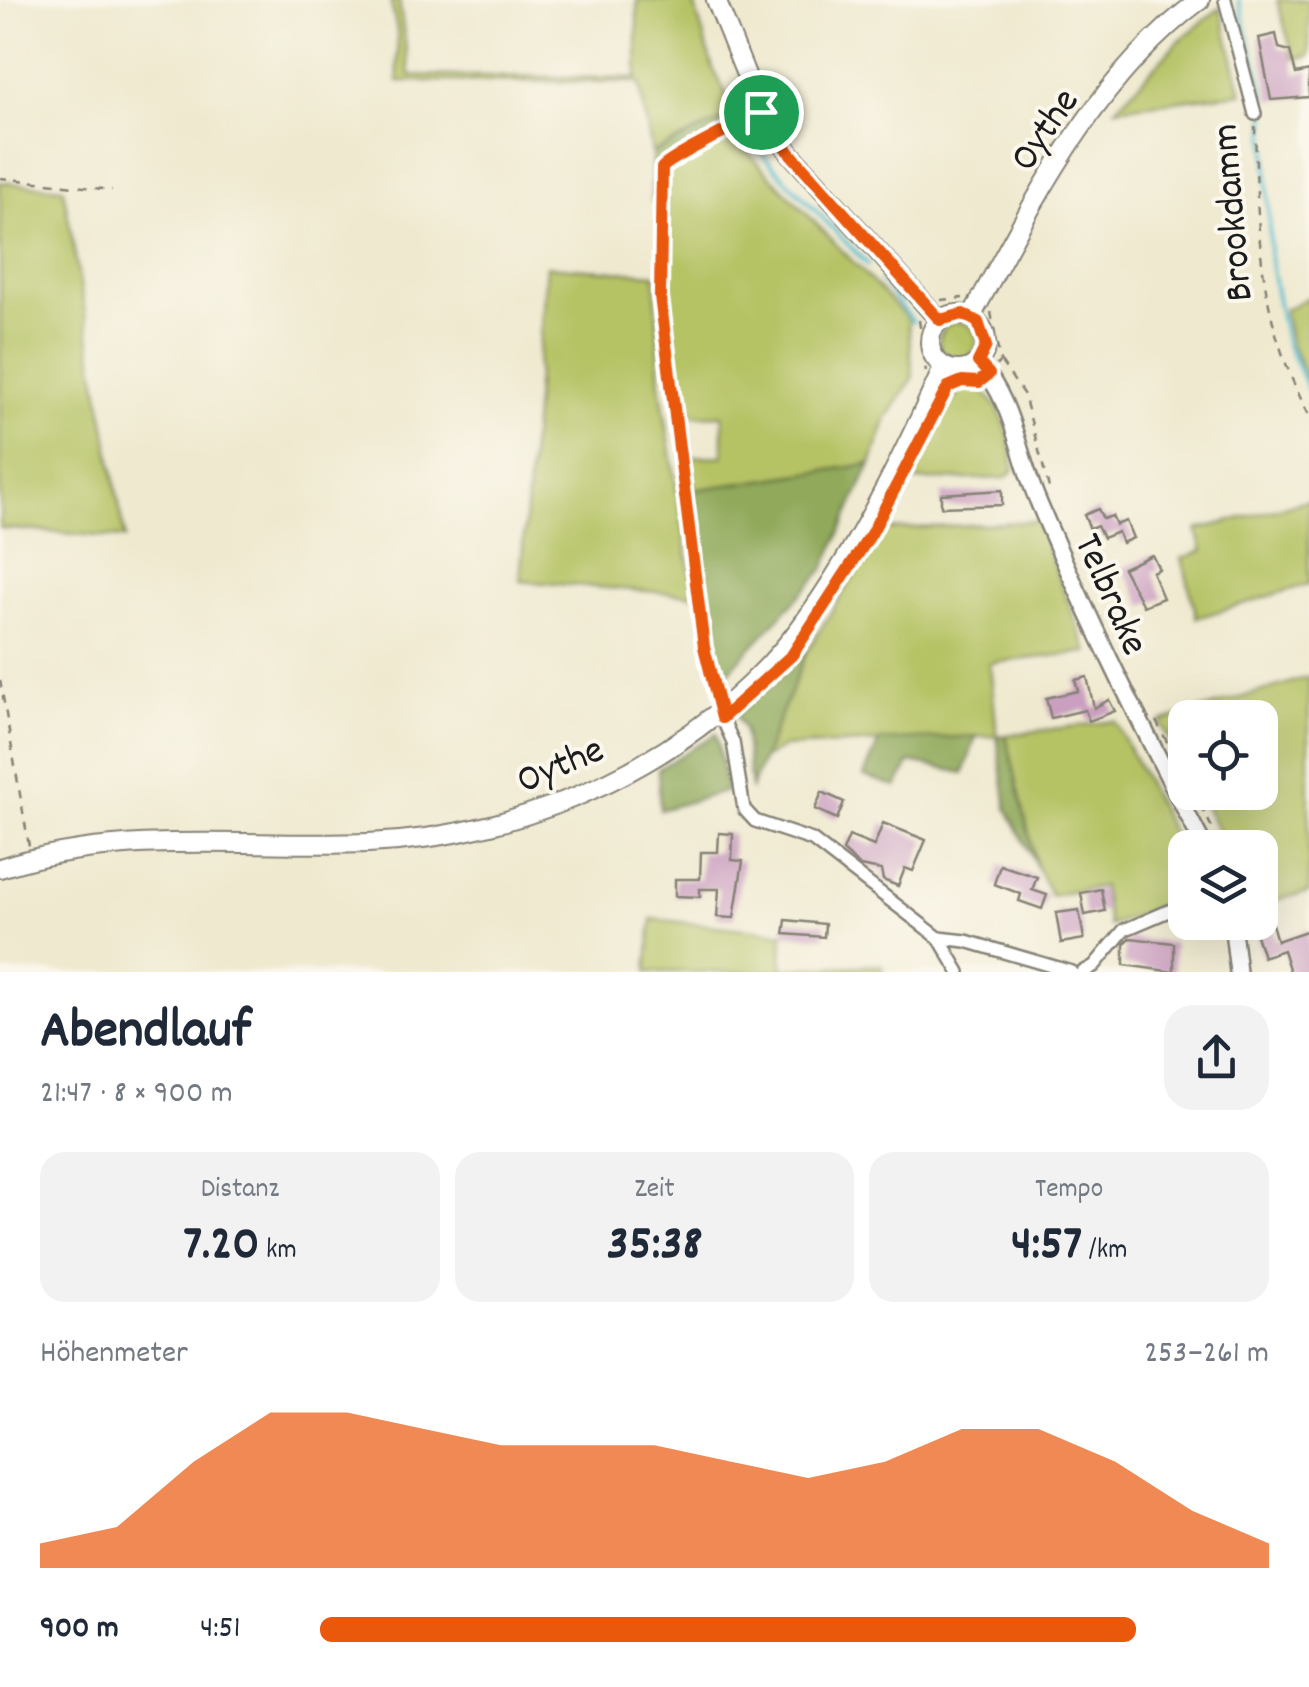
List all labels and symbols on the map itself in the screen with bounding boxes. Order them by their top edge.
pin [719,70,804,155]
street label: Oythe [999,78,1096,185]
street label: Brookdamm [1199,121,1272,304]
street label: Telbrake [1056,526,1160,666]
street label: Oythe [509,724,614,812]

